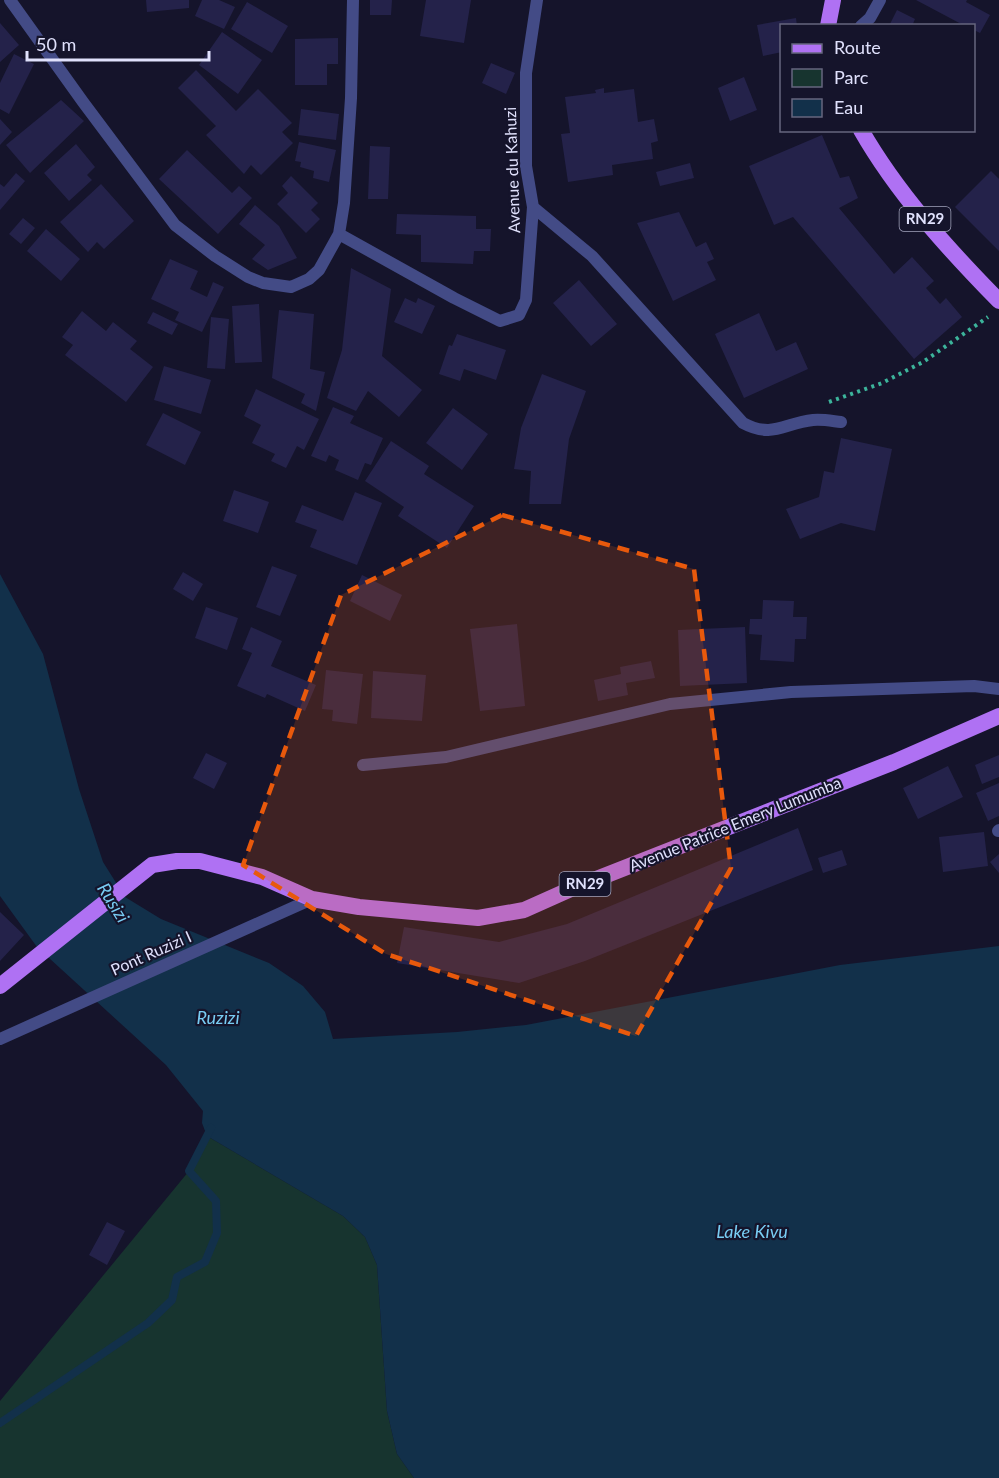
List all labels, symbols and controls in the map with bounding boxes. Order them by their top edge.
scale bar [27,24,208,62]
legend [780,24,975,132]
text: 50 m [36,33,76,55]
text: Route [834,36,881,58]
text: Parc [834,66,869,88]
text: Eau [834,96,863,118]
street label: Avenue du Kahuzi [500,106,523,234]
road number: RN29 [900,207,950,231]
street label: Avenue Patrice Emery Lumumba [626,772,844,875]
road number: RN29 [560,872,610,896]
water label: Rusizi [93,878,135,926]
street label: Pont Ruzizi I [108,926,194,979]
water label: Ruzizi [196,1006,240,1028]
water label: Lake Kivu [716,1220,788,1242]

